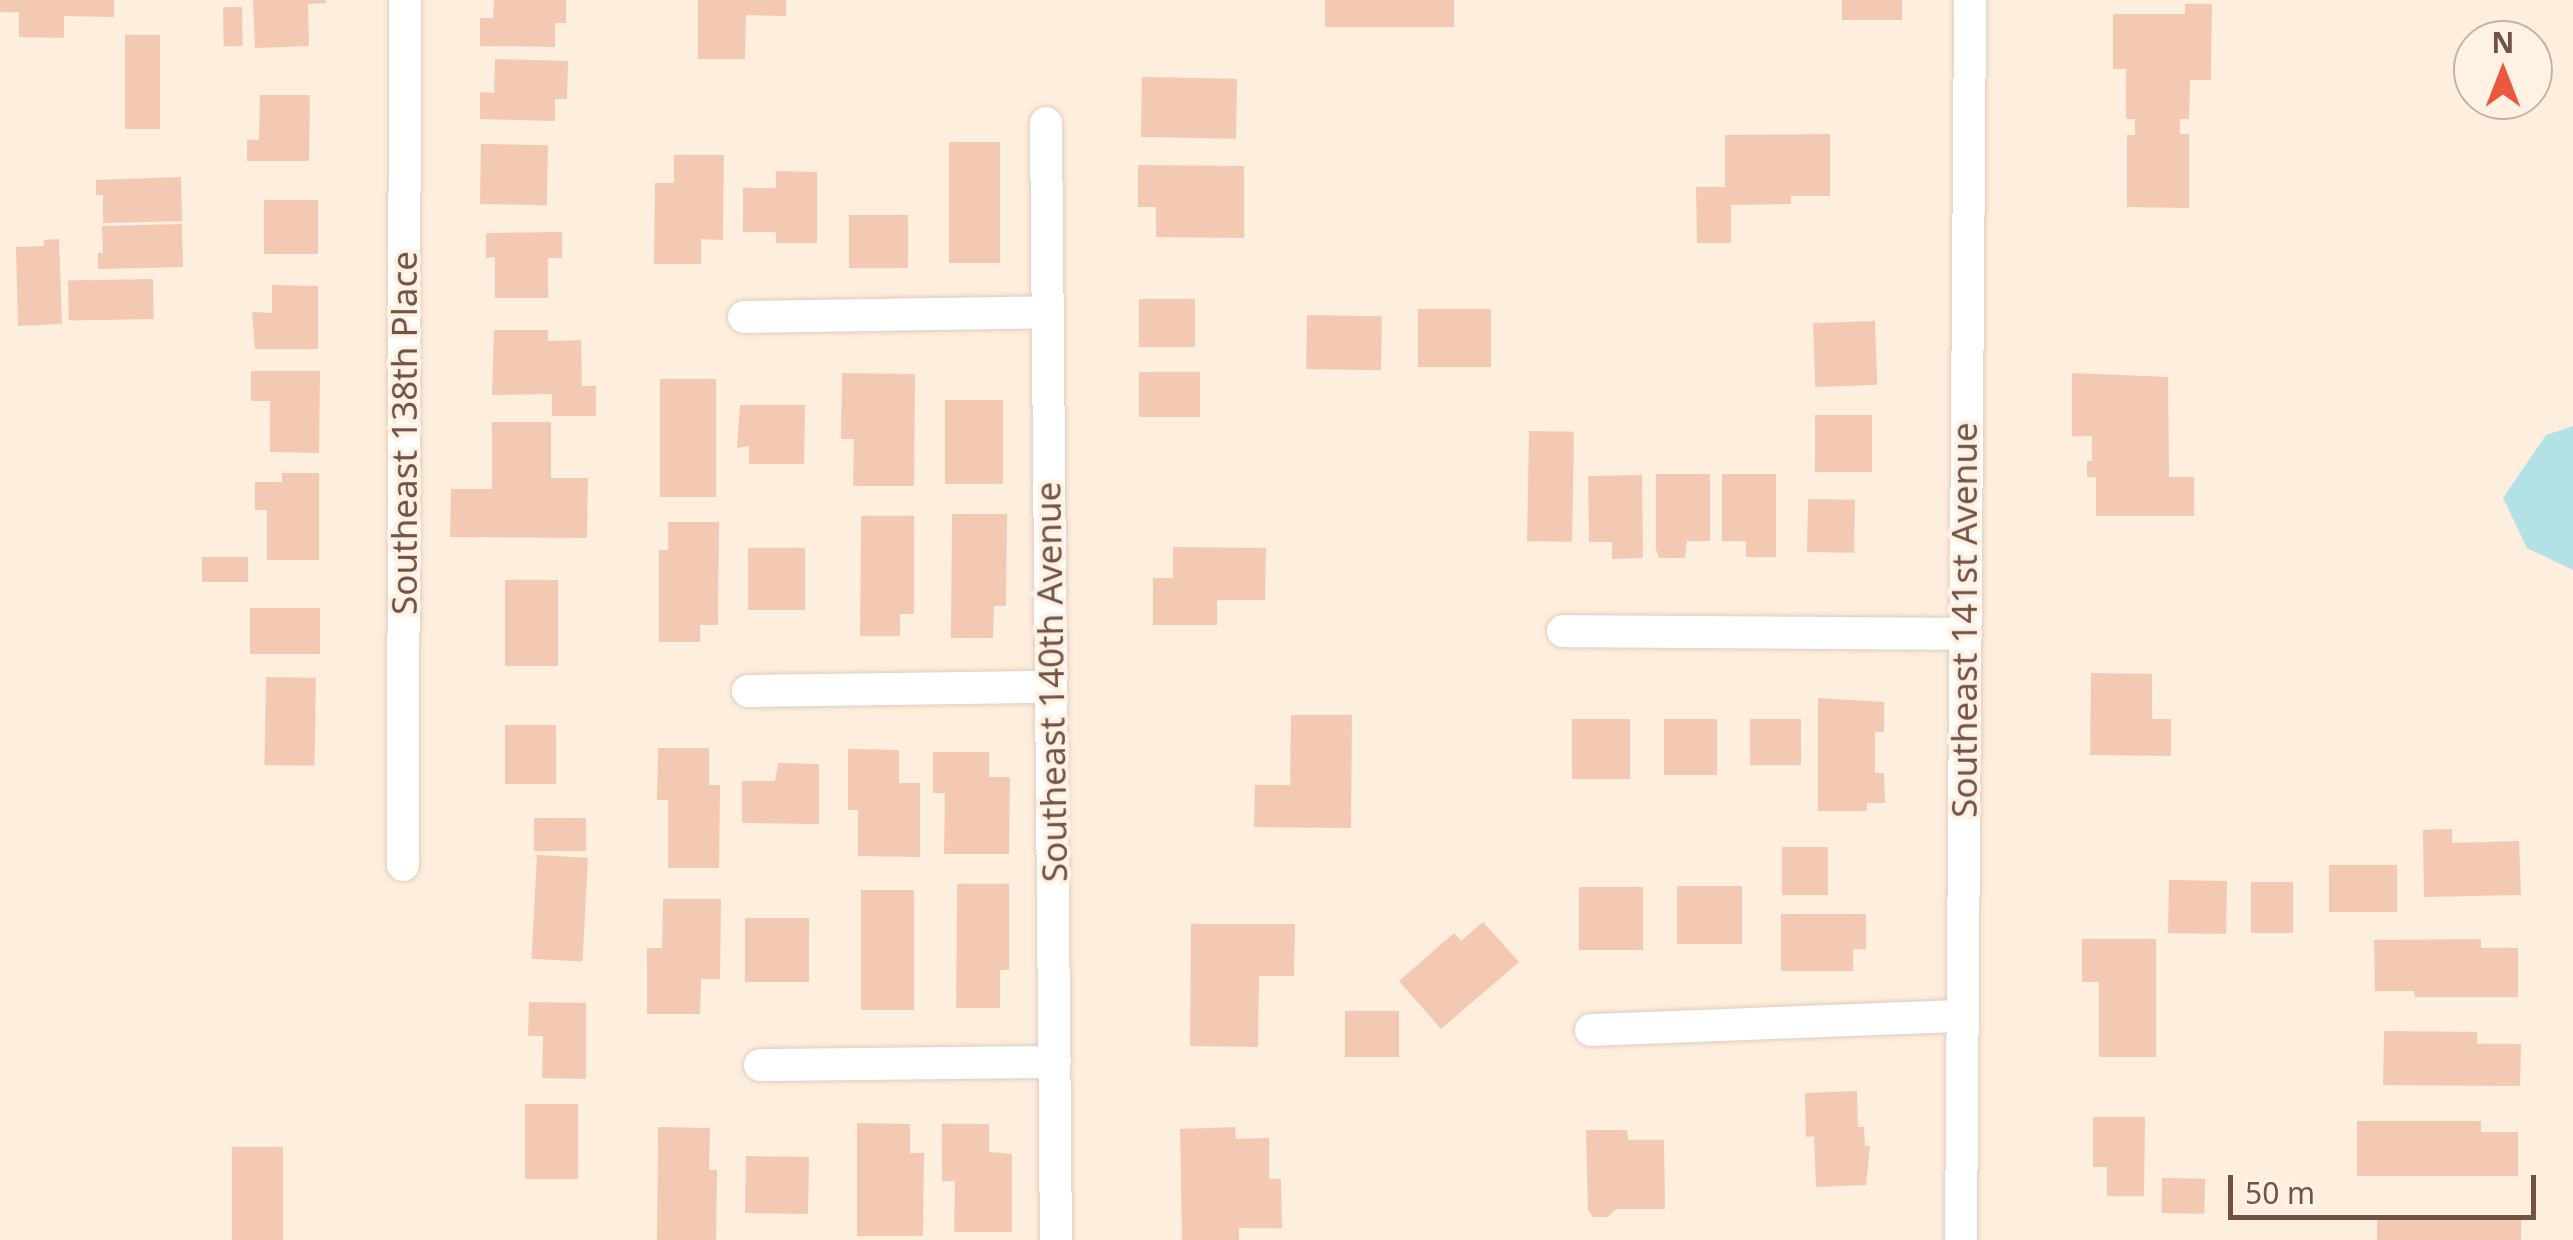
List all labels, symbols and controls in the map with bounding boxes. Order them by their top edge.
north arrow [2453,20,2553,120]
text: N [2492,23,2514,61]
street label: Southeast 138th Place [383,251,425,615]
street label: Southeast 141st Avenue [1943,422,1985,818]
street label: Southeast 140th Avenue [1027,481,1075,883]
scale bar [2233,1155,2540,1217]
text: 50 m [2245,1172,2315,1213]

